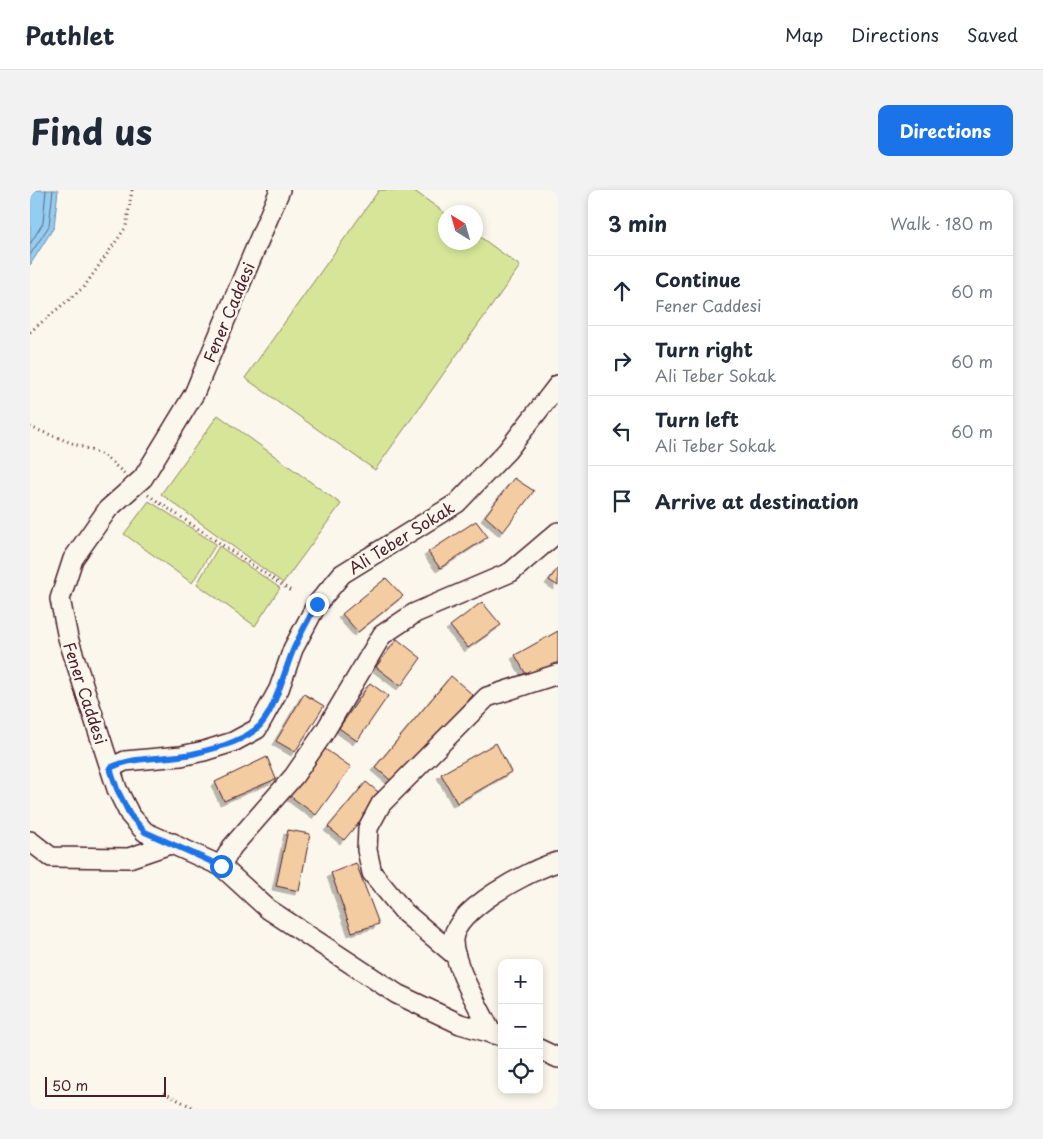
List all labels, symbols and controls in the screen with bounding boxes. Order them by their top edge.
text: Pathlet [25,17,115,53]
text: Map [785,21,823,48]
text: Directions [851,21,939,48]
text: Saved [967,21,1018,48]
text: Find us [30,104,152,157]
button: Directions [878,105,1013,156]
north arrow [438,205,483,250]
text: 3 min [608,207,667,239]
text: Walk · 180 m [890,211,993,235]
street label: Fener Caddesi [196,258,260,366]
text: Continue [655,265,741,293]
icon: ahead [608,277,636,305]
text: 60 m [951,279,993,303]
text: Fener Caddesi [655,293,762,317]
text: Turn right [655,335,753,363]
icon: right [608,347,636,375]
text: 60 m [951,349,993,373]
text: Ali Teber Sokak [655,363,776,387]
text: Turn left [655,405,739,433]
icon: left [608,417,636,445]
text: 60 m [951,419,993,443]
text: Ali Teber Sokak [655,433,776,457]
icon: arrive [608,487,636,515]
text: Arrive at destination [655,487,859,515]
street label: Ali Teber Sokak [343,495,459,579]
route end [306,593,329,616]
street label: Fener Caddesi [58,639,114,747]
route start [210,855,233,878]
map controls [498,959,543,1094]
button: + [498,959,543,1004]
button: − [498,1004,543,1049]
button: locate [498,1049,543,1094]
scale bar [45,1074,166,1097]
text: 50 m [52,1075,88,1096]

